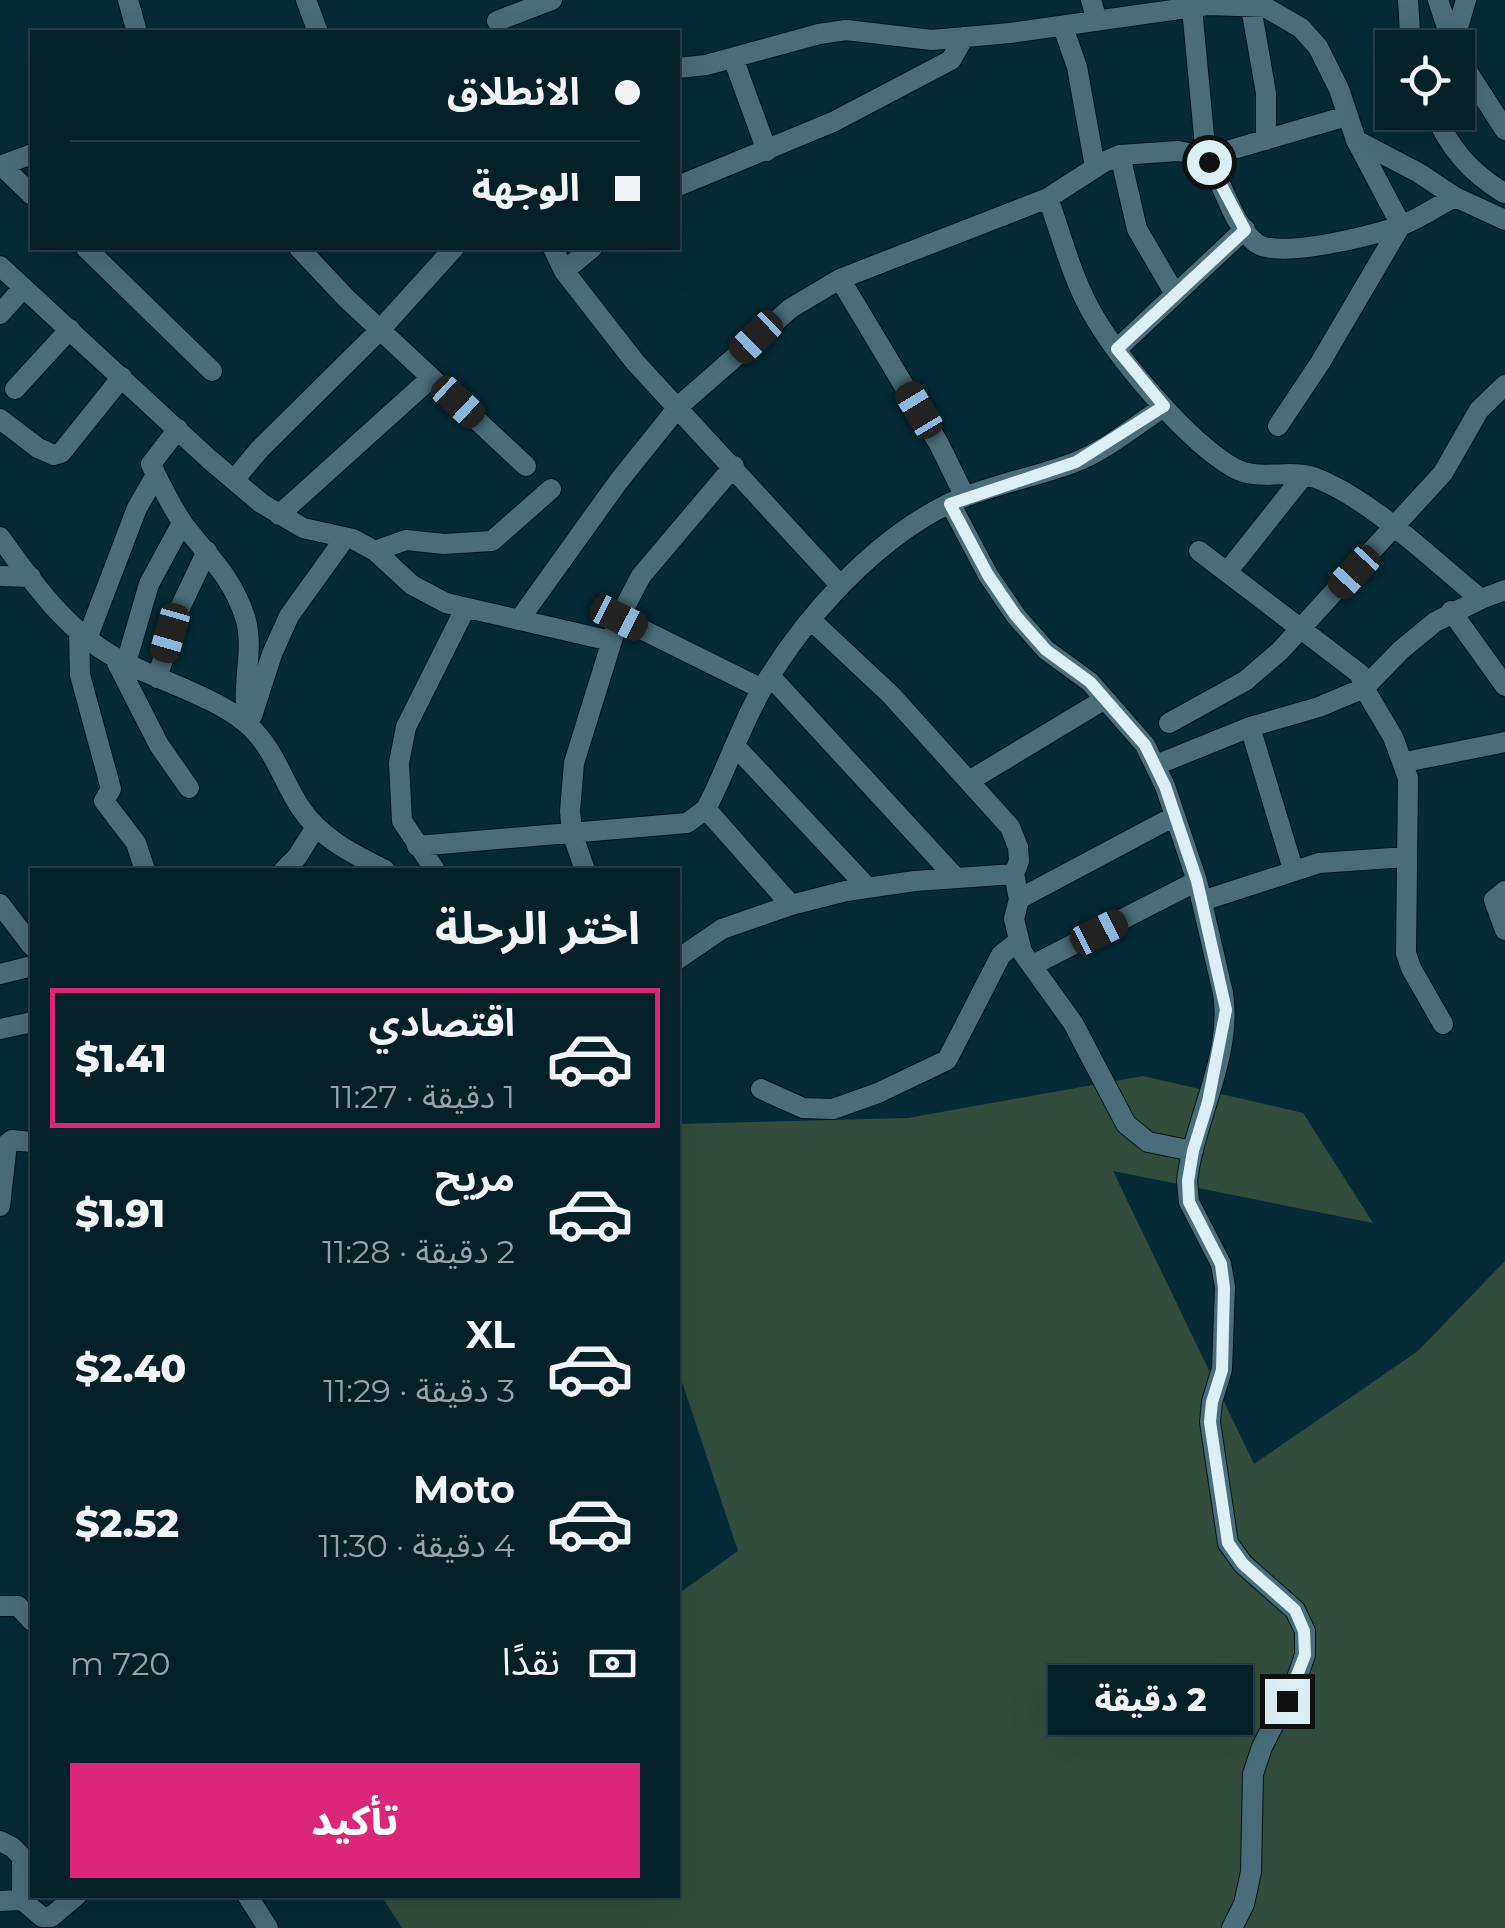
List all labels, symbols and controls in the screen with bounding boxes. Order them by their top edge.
map controls [1375,30,1475,130]
button: locate [1375,30,1475,130]
text: الانطلاق [447,68,580,115]
route start [1187,140,1232,185]
text: الوجهة [472,164,580,211]
car [724,305,788,369]
car [426,371,490,433]
car [891,377,947,443]
car [1323,540,1385,604]
car [585,591,653,645]
car [147,600,193,666]
text: اختر الرحلة [435,900,640,955]
car [1065,905,1133,959]
text: اقتصادي [369,999,515,1046]
icon: car [545,1013,635,1103]
text: $1.41 [75,1035,167,1082]
text: 1 دقيقة · 11:27 [330,1077,515,1116]
text: مريح [435,1154,515,1201]
icon: car [545,1168,635,1258]
text: $1.91 [75,1190,165,1237]
text: 2 دقيقة · 11:28 [322,1232,515,1271]
text: XL [466,1311,515,1358]
icon: car [545,1323,635,1413]
text: $2.40 [75,1345,186,1392]
text: 3 دقيقة · 11:29 [323,1371,515,1410]
text: Moto [413,1466,515,1513]
icon: car [545,1478,635,1568]
text: $2.52 [75,1500,179,1547]
text: 4 دقيقة · 11:30 [319,1526,515,1565]
icon: cash [585,1636,640,1691]
text: نقدًا [502,1638,560,1685]
text: 720 m [70,1644,170,1683]
callout: 2 دقيقة [1047,1666,1252,1736]
route end [1265,1679,1310,1724]
text: 2 دقيقة [1094,1680,1207,1719]
button: تأكيد [70,1763,640,1878]

